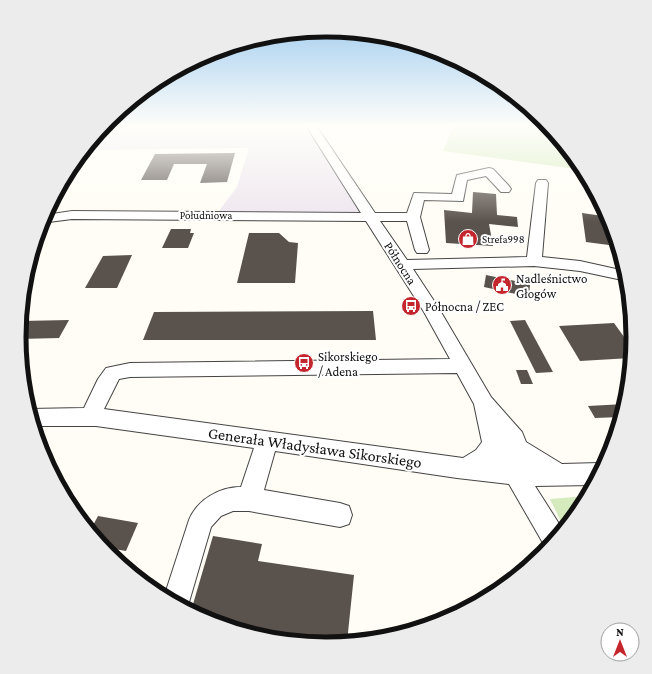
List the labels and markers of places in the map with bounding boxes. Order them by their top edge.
shop icon: Strefa998 [457,228,479,250]
place label: Strefa998 [482,233,525,245]
place label: Nadleśnictwo Głogów [516,271,587,301]
public building icon: Nadleśnictwo Głogów [491,274,513,296]
bus stop icon: Północna / ZEC [400,295,422,317]
place label: Północna / ZEC [425,299,504,314]
place label: Sikorskiego / Adena [318,349,378,379]
bus stop icon: Sikorskiego / Adena [293,352,315,374]

